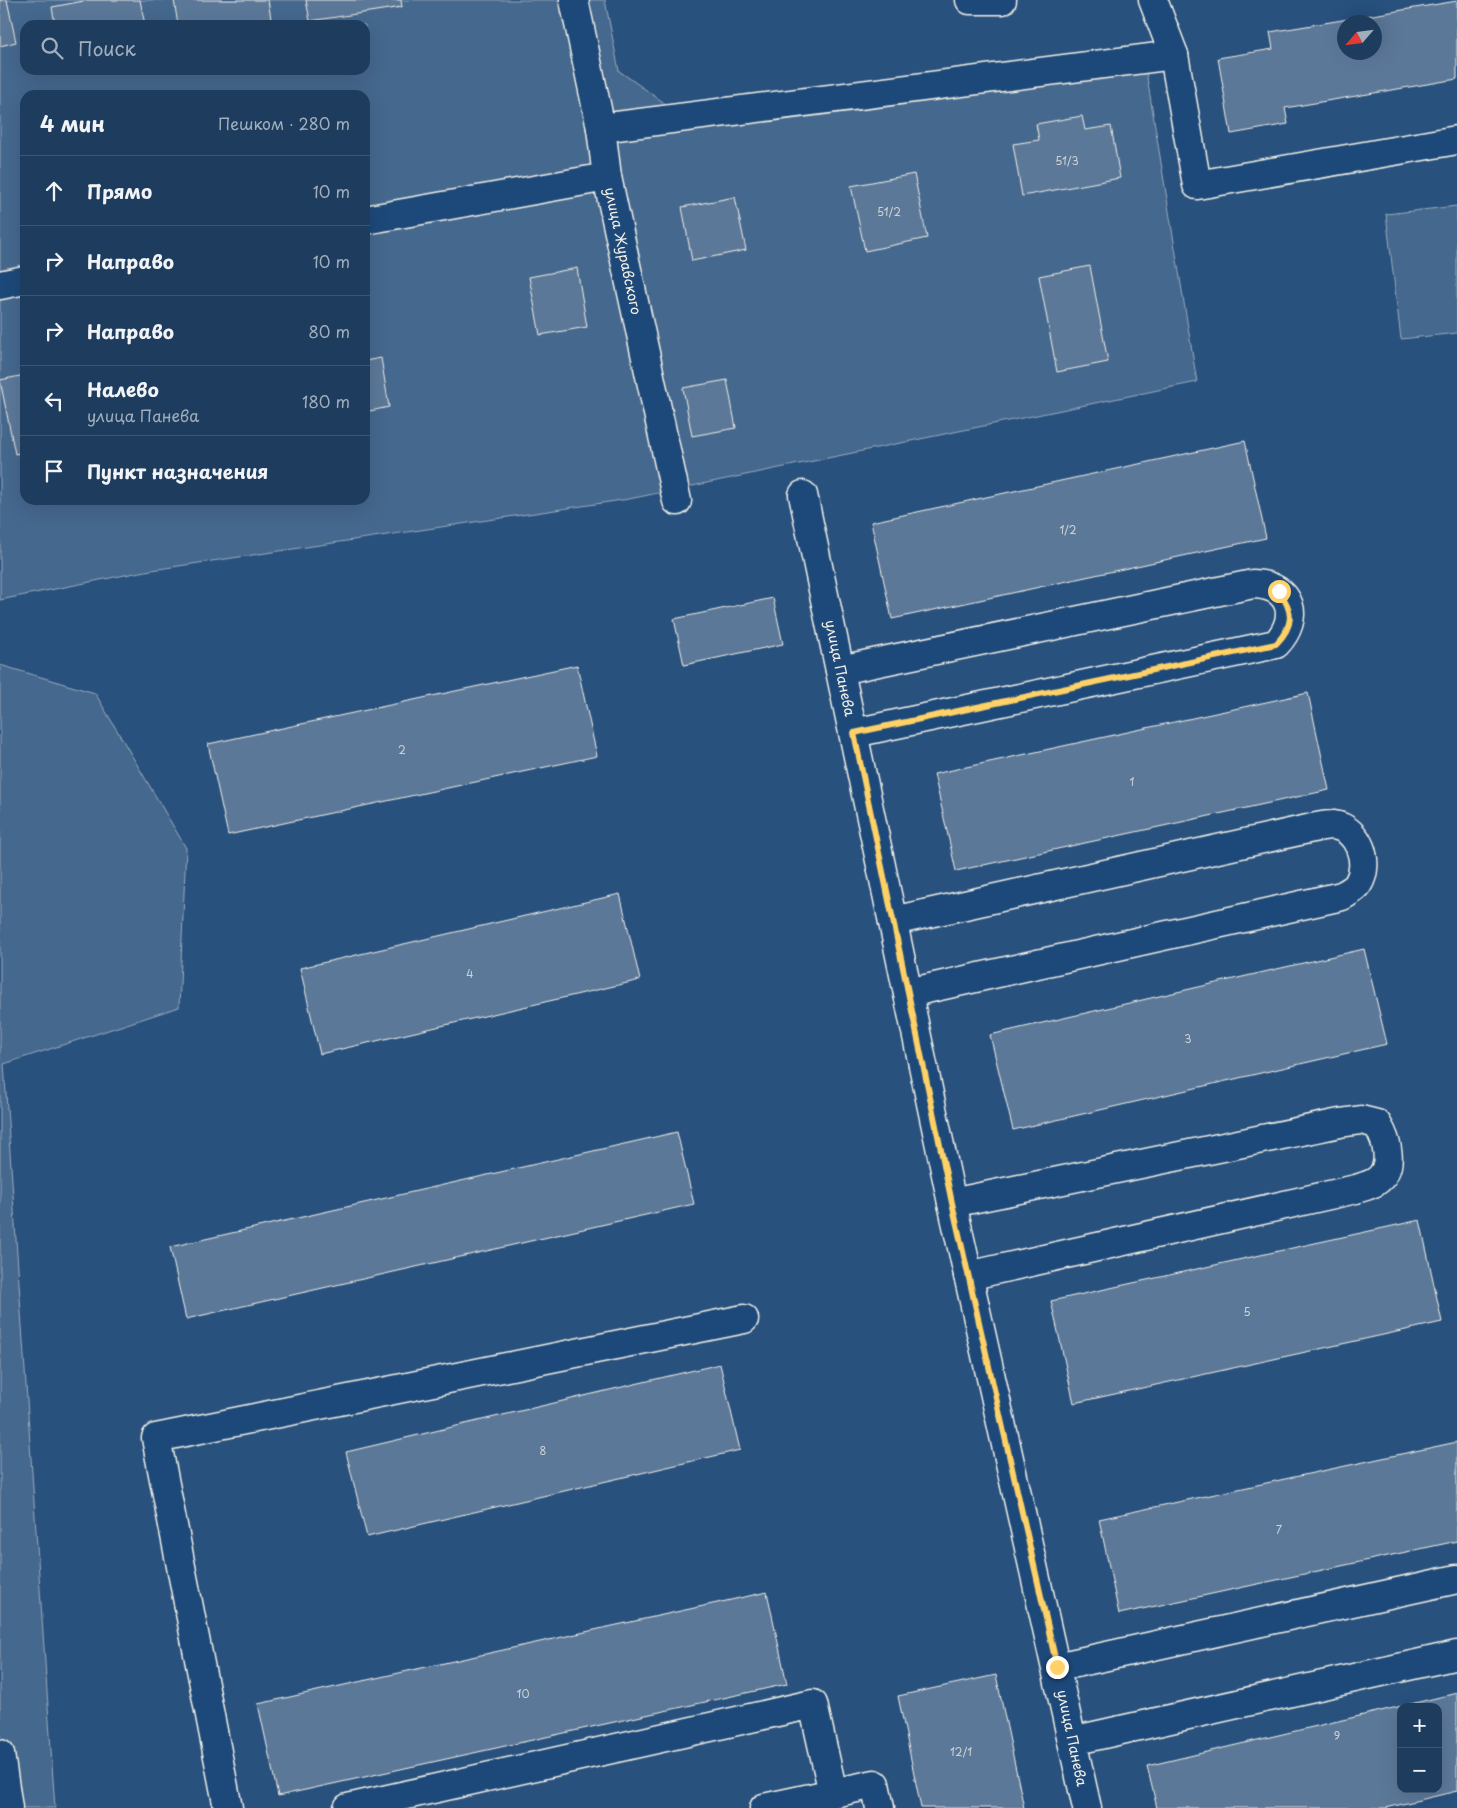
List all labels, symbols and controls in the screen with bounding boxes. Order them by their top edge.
north arrow [1337,15,1382,60]
search box [20,20,370,75]
icon: search [38,34,66,62]
text: Поиск [78,34,136,62]
text: 4 мин [40,107,105,139]
text: Пешком · 280 m [218,111,350,135]
house number: 51/3 [1055,152,1079,169]
icon: ahead [40,177,68,205]
text: Прямо [87,177,152,205]
text: 10 m [313,179,350,203]
street label: улица Журавского [600,185,647,317]
house number: 51/2 [877,203,901,220]
icon: right [40,247,68,275]
text: Направо [87,247,174,275]
text: 10 m [313,249,350,273]
icon: right [40,317,68,345]
text: Направо [87,317,174,345]
text: 80 m [308,319,350,343]
text: Налево [87,375,159,403]
icon: left [40,387,68,415]
text: 180 m [302,389,350,413]
text: улица Панева [87,403,199,427]
icon: arrive [40,457,68,485]
text: Пункт назначения [87,457,268,485]
house number: 1/2 [1059,521,1077,538]
route start [1268,580,1291,603]
street label: улица Панева [820,618,861,718]
house number: 2 [398,741,406,758]
house number: 1 [1130,773,1135,790]
house number: 4 [466,965,474,982]
house number: 3 [1184,1030,1192,1047]
house number: 5 [1243,1303,1251,1320]
house number: 8 [540,1442,547,1459]
house number: 7 [1276,1521,1282,1538]
route end [1046,1656,1069,1679]
house number: 10 [517,1685,529,1702]
street label: улица Панева [1052,1688,1093,1788]
map controls [1397,1703,1442,1793]
button: + [1397,1703,1442,1748]
house number: 9 [1334,1727,1340,1744]
house number: 12/1 [950,1743,972,1760]
button: − [1397,1748,1442,1793]

